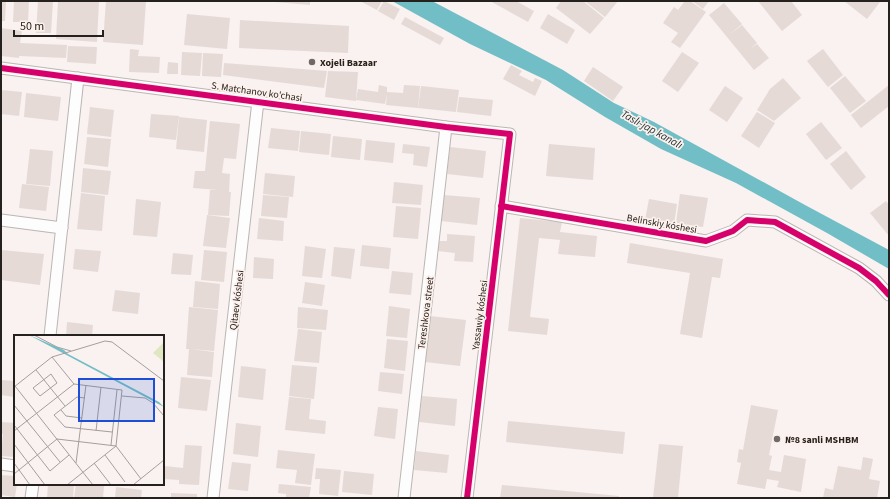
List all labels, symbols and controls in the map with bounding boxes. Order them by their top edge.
scale bar [14,12,103,38]
text: 50 m [20,18,44,35]
place label: Xojeli Bazaar [320,56,377,70]
marker: Xojeli Bazaar [307,57,317,67]
street label: S. Matchanov ko'chasi [211,79,303,105]
water label: Taslı-jap kanalı [618,106,686,153]
street label: Belinskiy kóshesi [626,211,698,237]
street label: Qitaev kóshesi [226,269,248,331]
street label: Tereshkova street [415,275,437,350]
street label: Yassawiy kóshesi [469,279,491,352]
inset map [14,335,164,485]
place label: №8 sanli MSHBM [785,433,859,447]
marker: №8 sanli MSHBM [772,434,782,444]

